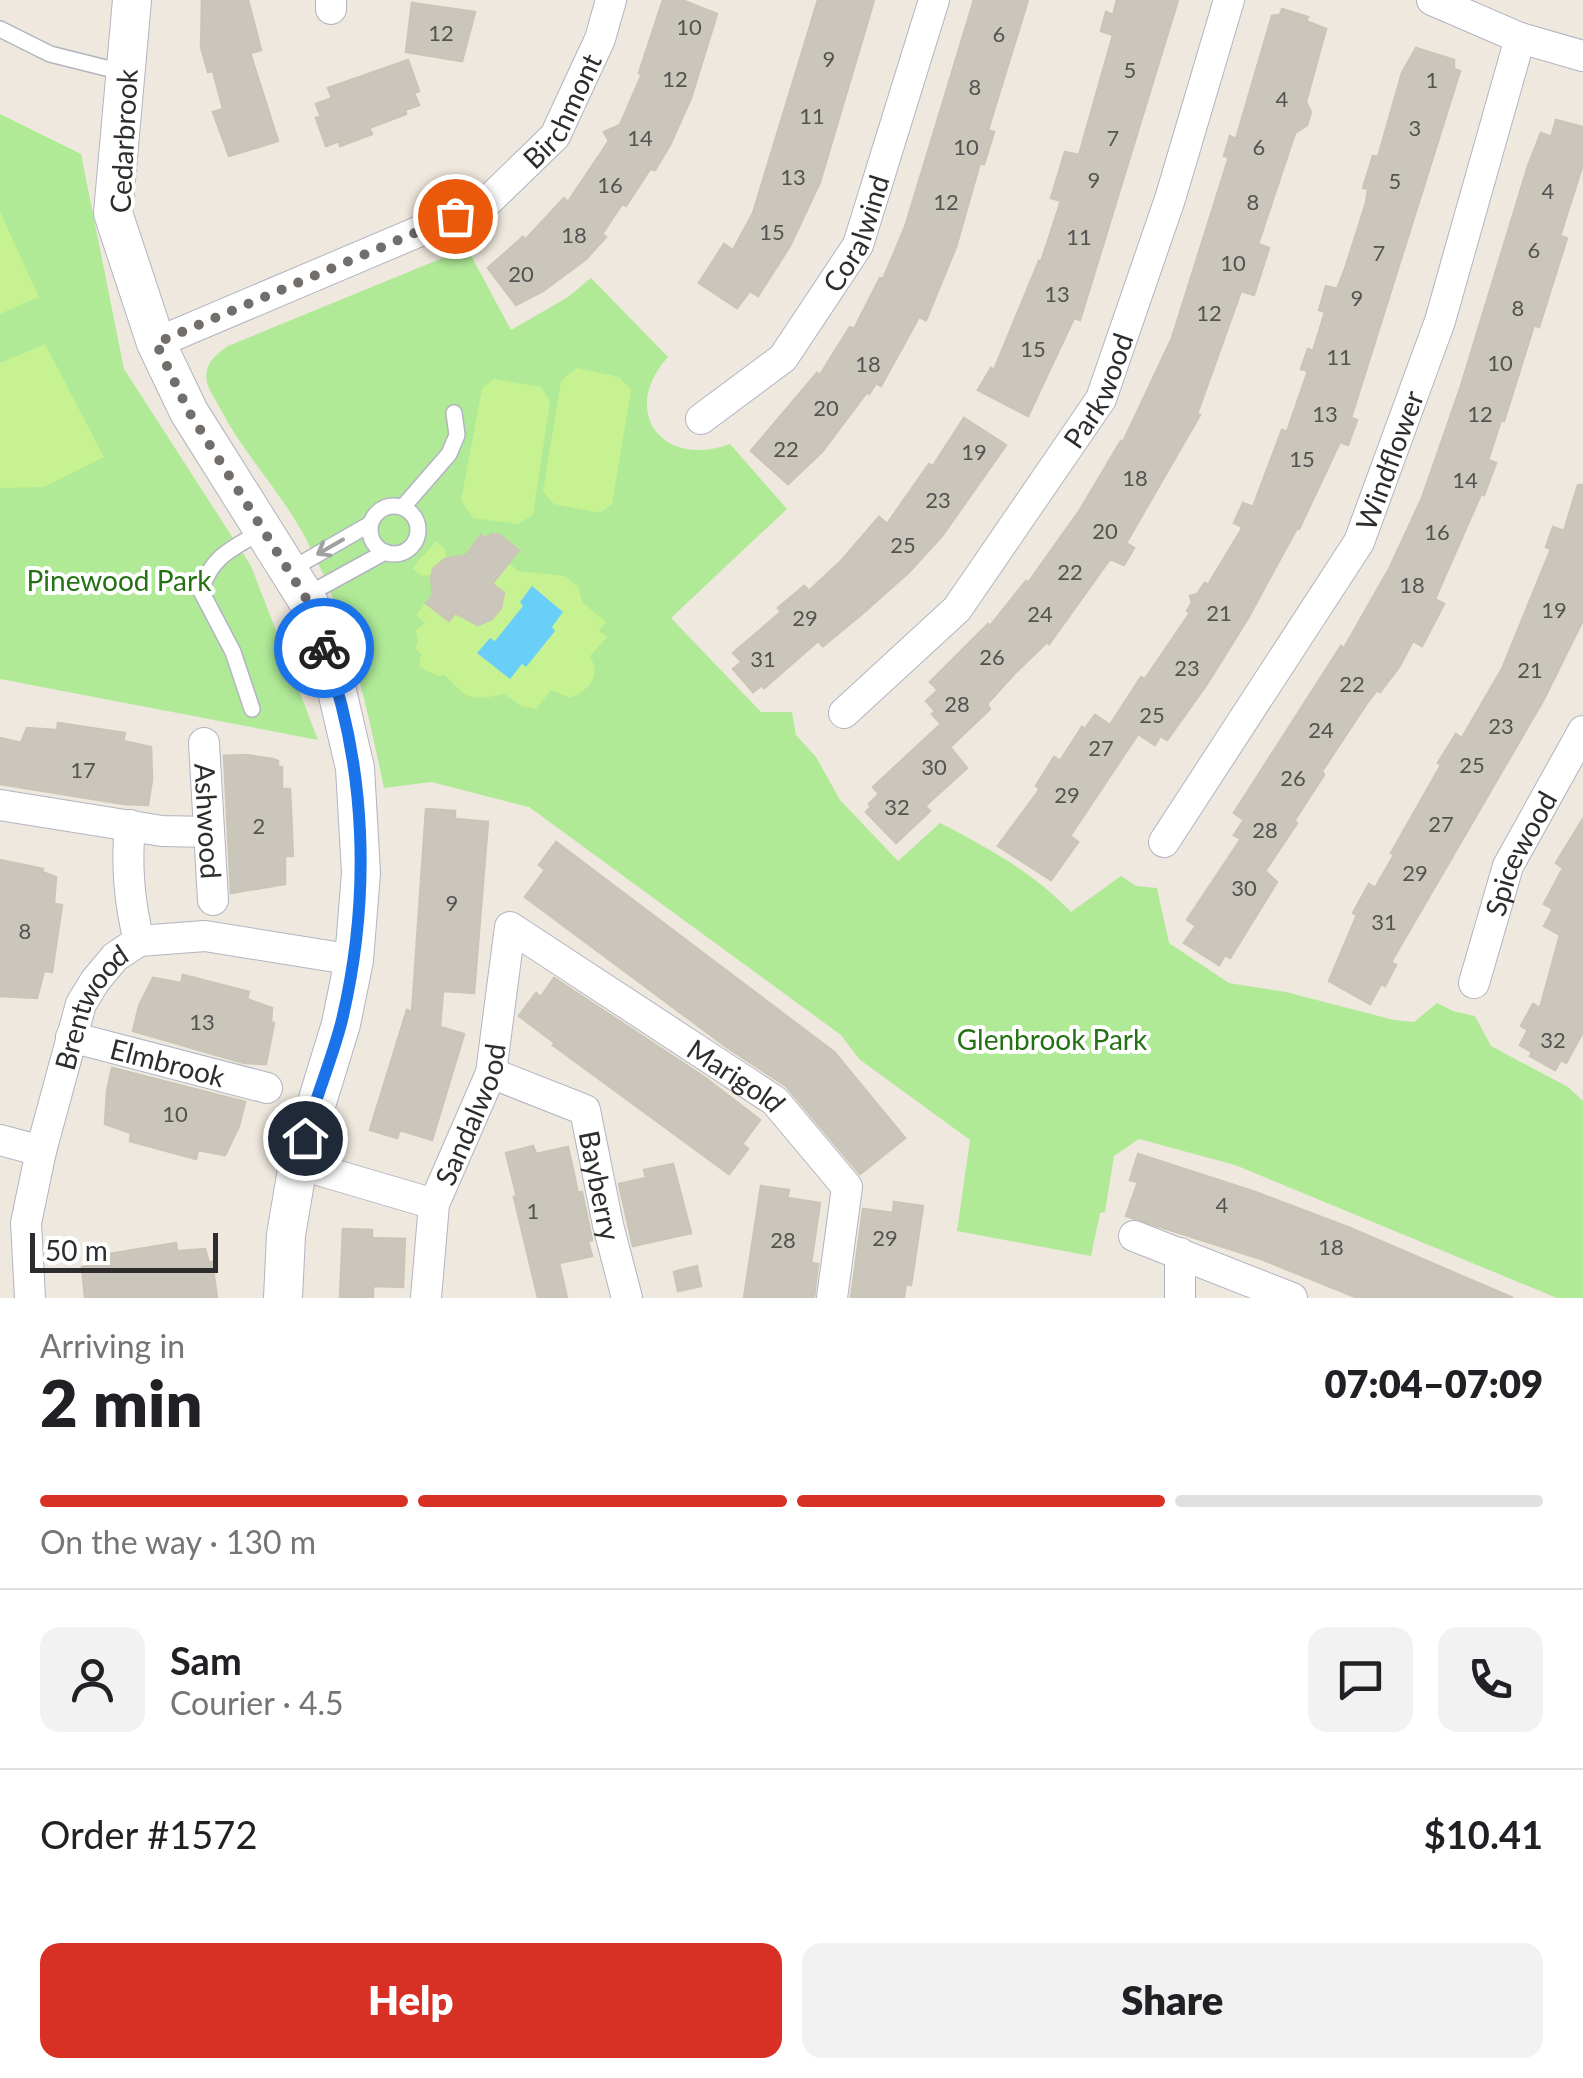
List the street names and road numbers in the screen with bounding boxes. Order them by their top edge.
street label: Birchmont [516,48,608,175]
street label: Cedarbrook [102,67,144,214]
street label: Coralwind [815,171,896,298]
street label: Parkwood [1056,328,1140,454]
street label: Windflower [1348,386,1430,535]
street label: Ashwood [188,762,229,880]
street label: Spicewood [1477,785,1563,920]
street label: Brentwood [47,937,134,1074]
street label: Elmbrook [107,1031,229,1094]
street label: Marigold [681,1031,793,1118]
street label: Sandalwood [427,1041,512,1190]
street label: Bayberry [573,1128,628,1245]

